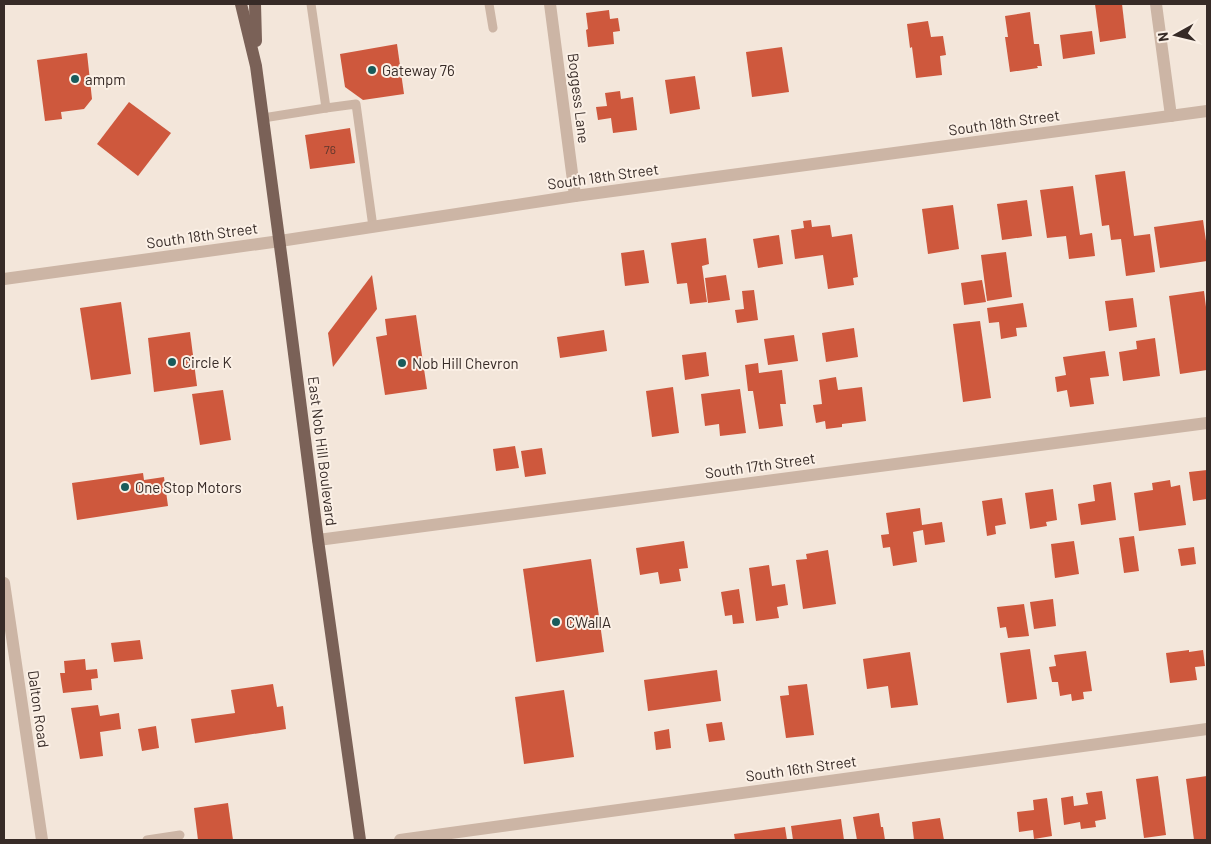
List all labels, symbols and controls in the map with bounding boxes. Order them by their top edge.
north arrow [1151,10,1201,60]
text: N [1154,31,1172,43]
street label: Boggess Lane [565,52,593,144]
place label: Gateway 76 [382,61,455,79]
marker: Gateway 76 [366,64,378,76]
place label: ampm [85,70,126,88]
marker: ampm [69,73,81,85]
street label: South 18th Street [947,105,1061,139]
house number: 76 [324,142,336,156]
street label: South 18th Street [546,159,660,193]
street label: South 18th Street [145,218,259,252]
place label: Circle K [182,353,232,371]
place label: Nob Hill Chevron [412,354,519,372]
marker: Circle K [166,356,178,368]
marker: Nob Hill Chevron [396,357,408,369]
street label: East Nob Hill Boulevard [305,375,341,527]
street label: South 17th Street [704,448,816,482]
place label: One Stop Motors [135,478,242,496]
marker: One Stop Motors [119,481,131,493]
place label: CWallA [566,613,611,631]
marker: CWallA [550,616,562,628]
street label: Dalton Road [25,669,53,749]
street label: South 16th Street [744,751,858,785]

